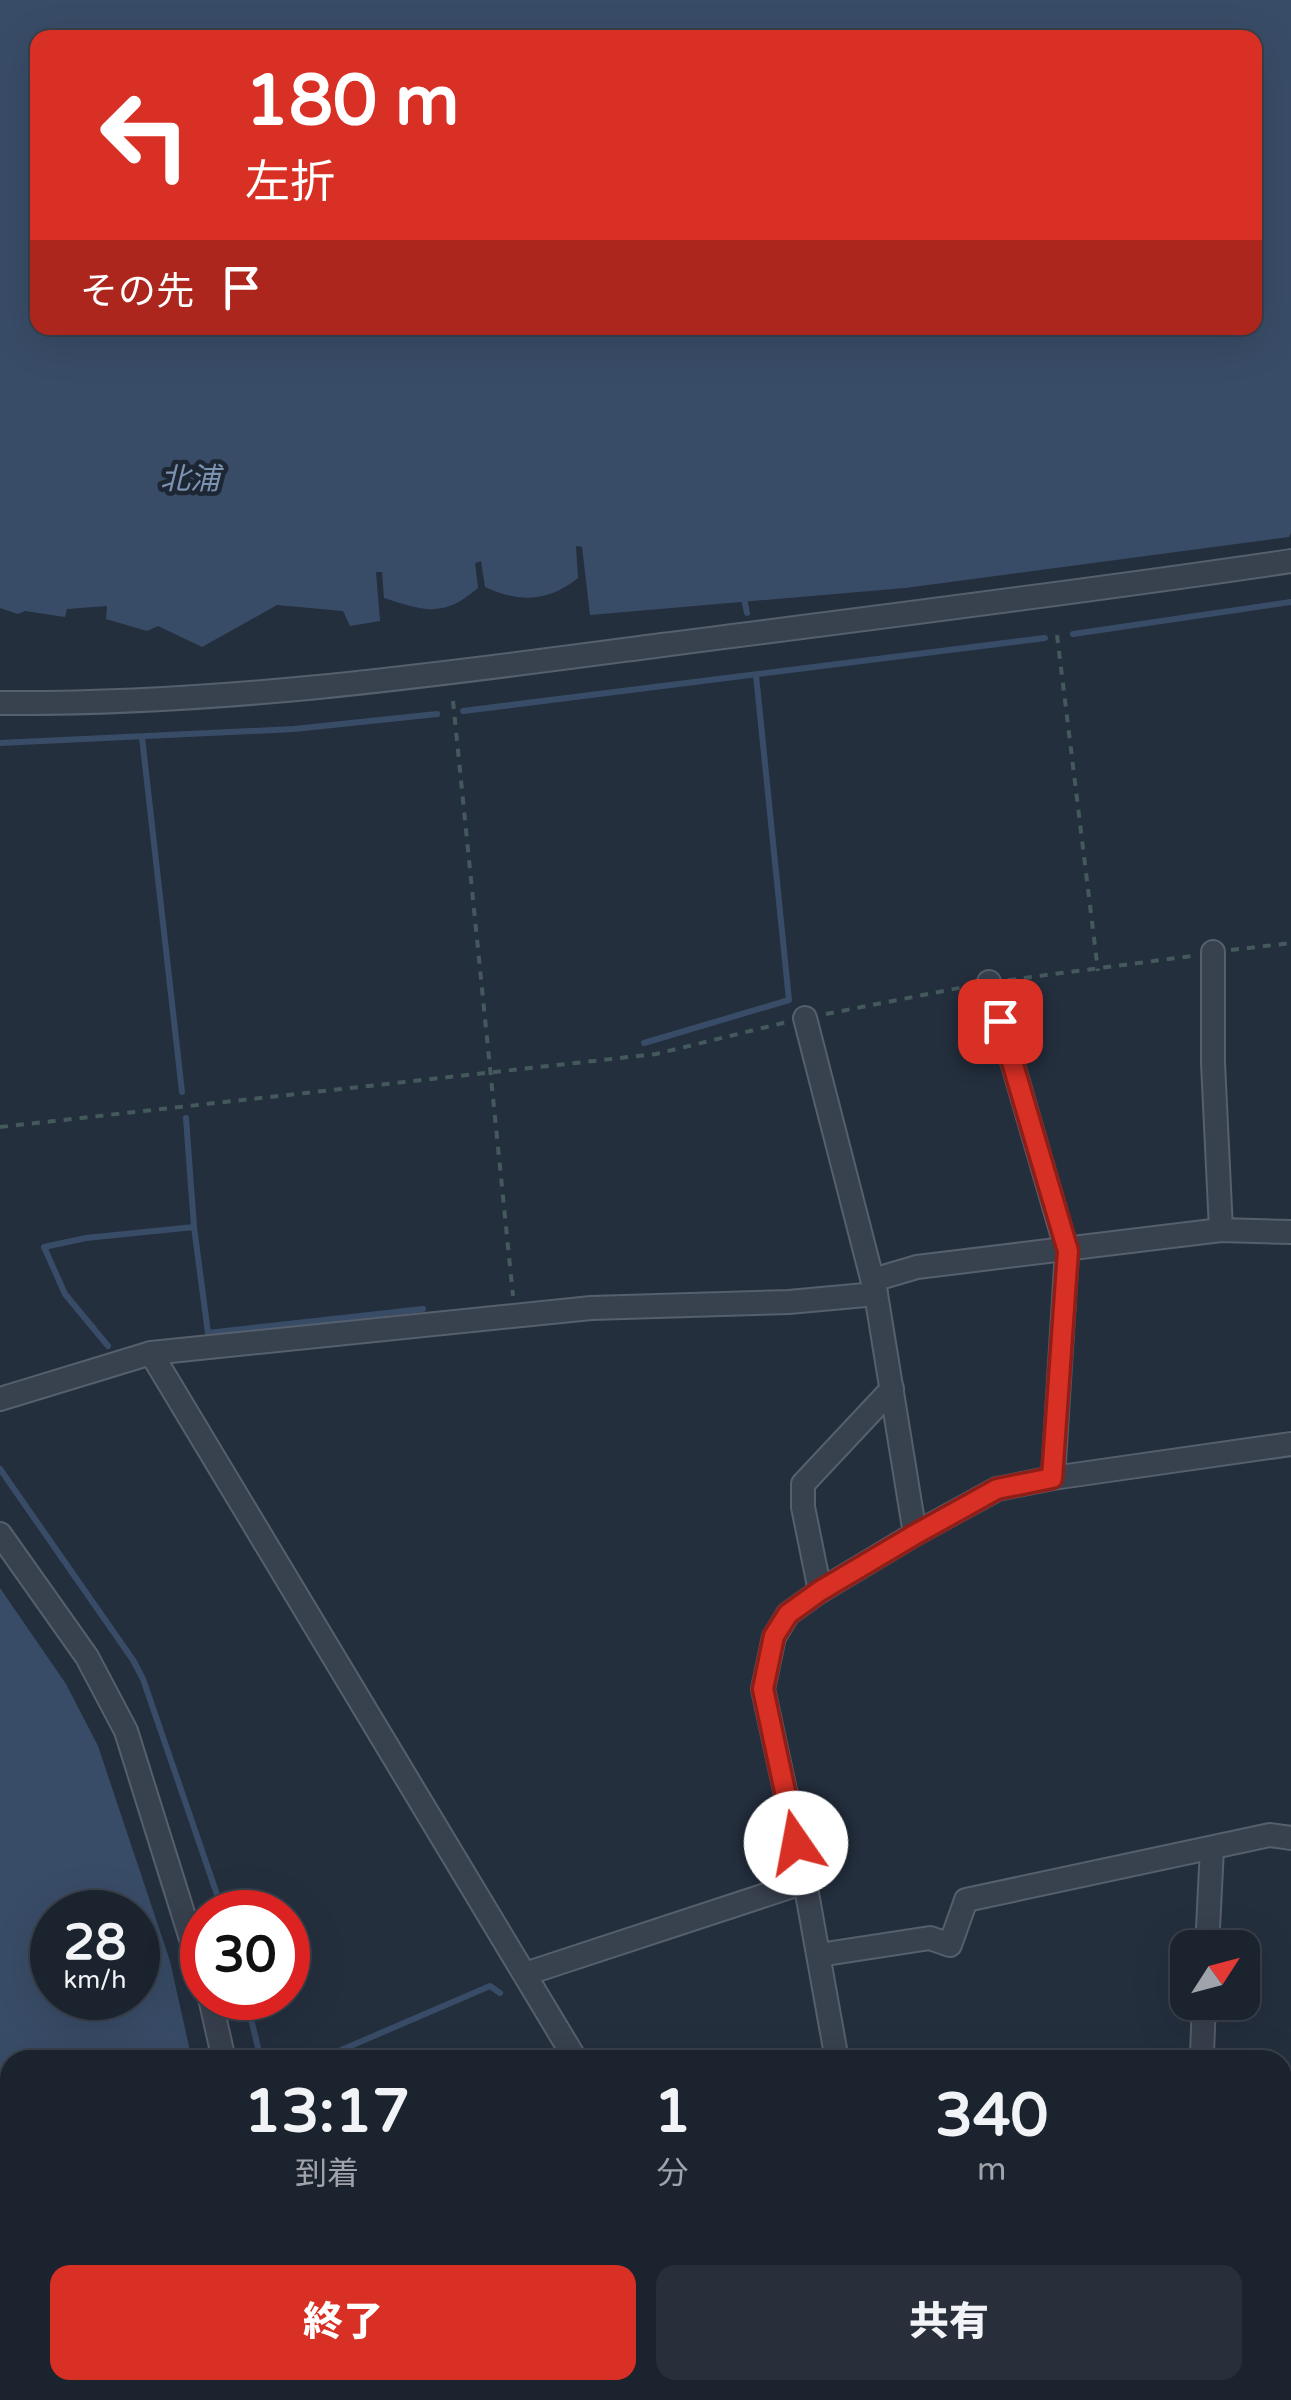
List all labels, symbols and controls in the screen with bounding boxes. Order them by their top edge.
text: 180 m [245,60,459,144]
icon: left [80,70,210,200]
text: 左折 [245,156,335,210]
icon: arrive [214,260,269,315]
text: その先 [80,269,194,315]
water label: 北浦 [160,461,224,498]
pin [958,979,1043,1064]
icon: arrive [973,994,1028,1049]
position arrow [744,1791,848,1895]
speed limit sign: 30 [180,1890,310,2020]
text: 28 [64,1913,126,1973]
north arrow [1170,1930,1260,2020]
map controls [1170,1930,1260,2020]
text: km/h [64,1965,126,1995]
text: 13:17 [244,2076,410,2148]
text: 1 [654,2076,691,2148]
text: 340 [935,2080,1048,2152]
text: m [977,2151,1006,2189]
text: 到着 [295,2155,359,2193]
text: 分 [657,2155,689,2193]
button: 終了 [50,2265,636,2380]
button: 共有 [656,2265,1242,2380]

